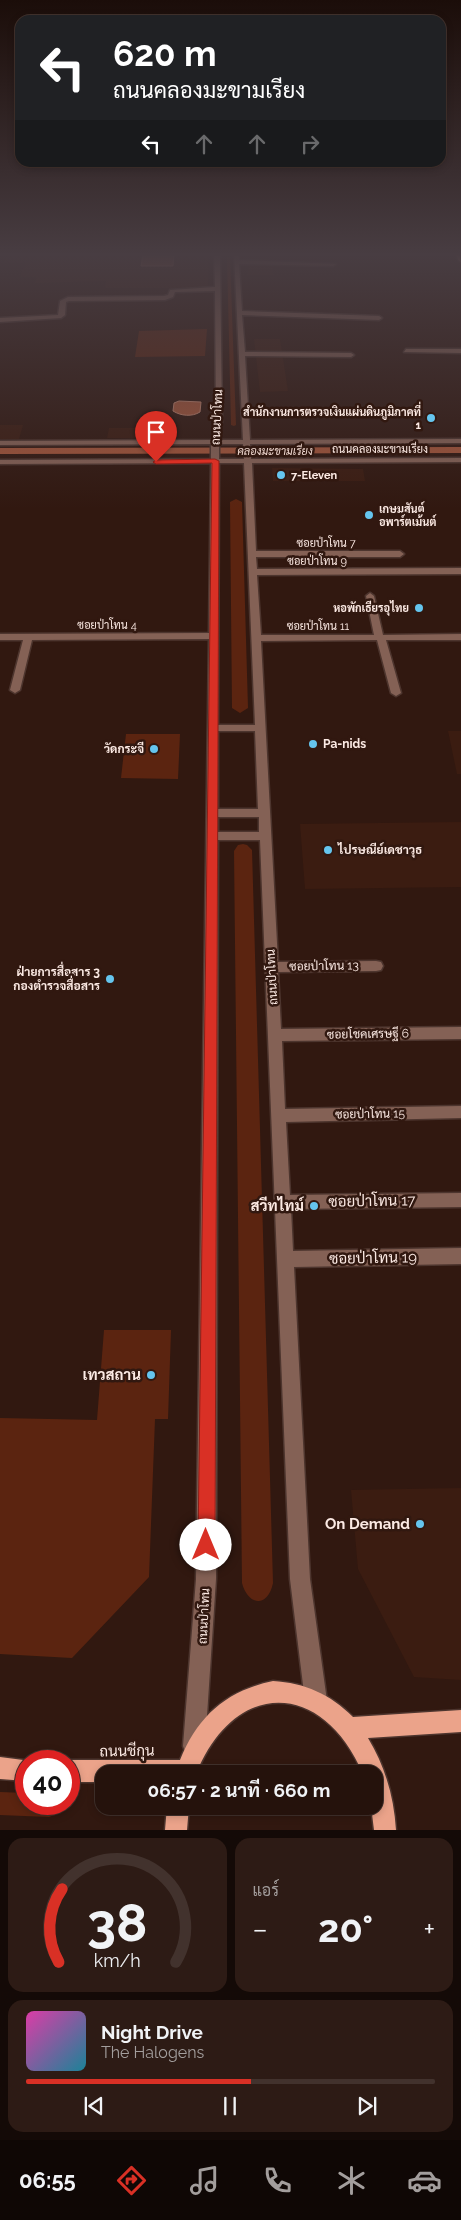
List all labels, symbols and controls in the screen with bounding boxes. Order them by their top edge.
text: 620 m [113,33,216,74]
icon: left [30,35,95,100]
text: ถนนคลองมะขามเรียง [113,77,305,103]
icon: left [137,130,165,158]
icon: ahead [190,130,218,158]
icon: ahead [243,130,271,158]
icon: right [296,130,324,158]
street label: ถนนป่าโทน [208,388,225,445]
place label: สำนักงานการตรวจเงินแผ่นดินภูมิภาคที่ 1 [243,401,422,432]
pin [135,411,177,462]
marker: สำนักงานการตรวจเงินแผ่นดินภูมิภาคที่ 1 [425,412,437,424]
icon: arrive [142,418,170,446]
street label: ถนนคลองมะขามเรียง [332,441,428,456]
water label: คลองมะขามเรียง [237,443,313,458]
marker: 7-Eleven [275,469,287,481]
place label: 7-Eleven [291,469,337,482]
place label: เกษมสันต์ อพาร์ตเม้นต์ [379,501,437,529]
marker: เกษมสันต์ อพาร์ตเม้นต์ [363,509,375,521]
street label: ซอยป่าโทน 7 [296,535,356,550]
street label: ซอยป่าโทน 9 [287,553,347,568]
place label: หอพักเธียรอุไทย [333,600,409,616]
marker: หอพักเธียรอุไทย [413,602,425,614]
street label: ซอยป่าโทน 4 [77,617,137,632]
street label: ซอยป่าโทน 11 [287,618,350,633]
place label: Pa-nids [323,737,366,751]
marker: Pa-nids [307,738,319,750]
place label: วัดกระจี [104,741,144,756]
marker: วัดกระจี [148,743,160,755]
place label: ไปรษณีย์เดชาวุธ [337,842,422,858]
marker: ไปรษณีย์เดชาวุธ [322,844,334,856]
street label: ถนนป่าโทน [263,948,280,1005]
street label: ซอยป่าโทน 13 [289,957,359,974]
place label: ฝ่ายการสื่อสาร 3 กองตำรวจสื่อสาร [13,961,100,993]
marker: ฝ่ายการสื่อสาร 3 กองตำรวจสื่อสาร [104,973,116,985]
street label: ซอยโชคเศรษฐี 6 [327,1025,409,1043]
street label: ซอยป่าโทน 15 [335,1105,405,1122]
street label: ซอยป่าโทน 17 [328,1190,416,1211]
place label: สวีทไทม์ [250,1196,305,1215]
marker: สวีทไทม์ [308,1200,320,1212]
street label: ซอยป่าโทน 19 [329,1247,417,1268]
place label: เทวสถาน [83,1366,141,1384]
marker: เทวสถาน [145,1369,157,1381]
place label: On Demand [325,1515,410,1533]
position arrow [179,1518,231,1570]
marker: On Demand [414,1518,426,1530]
street label: ถนนป่าโทน [195,1587,212,1644]
street label: ถนนชีกุน [99,1741,155,1762]
speed limit sign: 40 [15,1750,80,1815]
text: 06:57 · 2 นาที · 660 m [147,1779,331,1801]
text: แอร์ [253,1881,279,1900]
text: 38 [87,1892,147,1953]
text: 20° [318,1906,373,1951]
text: − [253,1913,268,1946]
text: + [423,1913,435,1946]
text: km/h [94,1950,141,1971]
text: Night Drive [101,2021,203,2043]
text: The Halogens [101,2043,204,2062]
icon: previous [80,2092,108,2120]
icon: pause [216,2092,244,2120]
icon: next [353,2092,381,2120]
icon: directions [114,2163,149,2198]
icon: music [187,2163,222,2198]
icon: phone [260,2163,295,2198]
icon: climate [334,2163,369,2198]
icon: car [407,2163,442,2198]
text: 06:55 [19,2167,76,2193]

